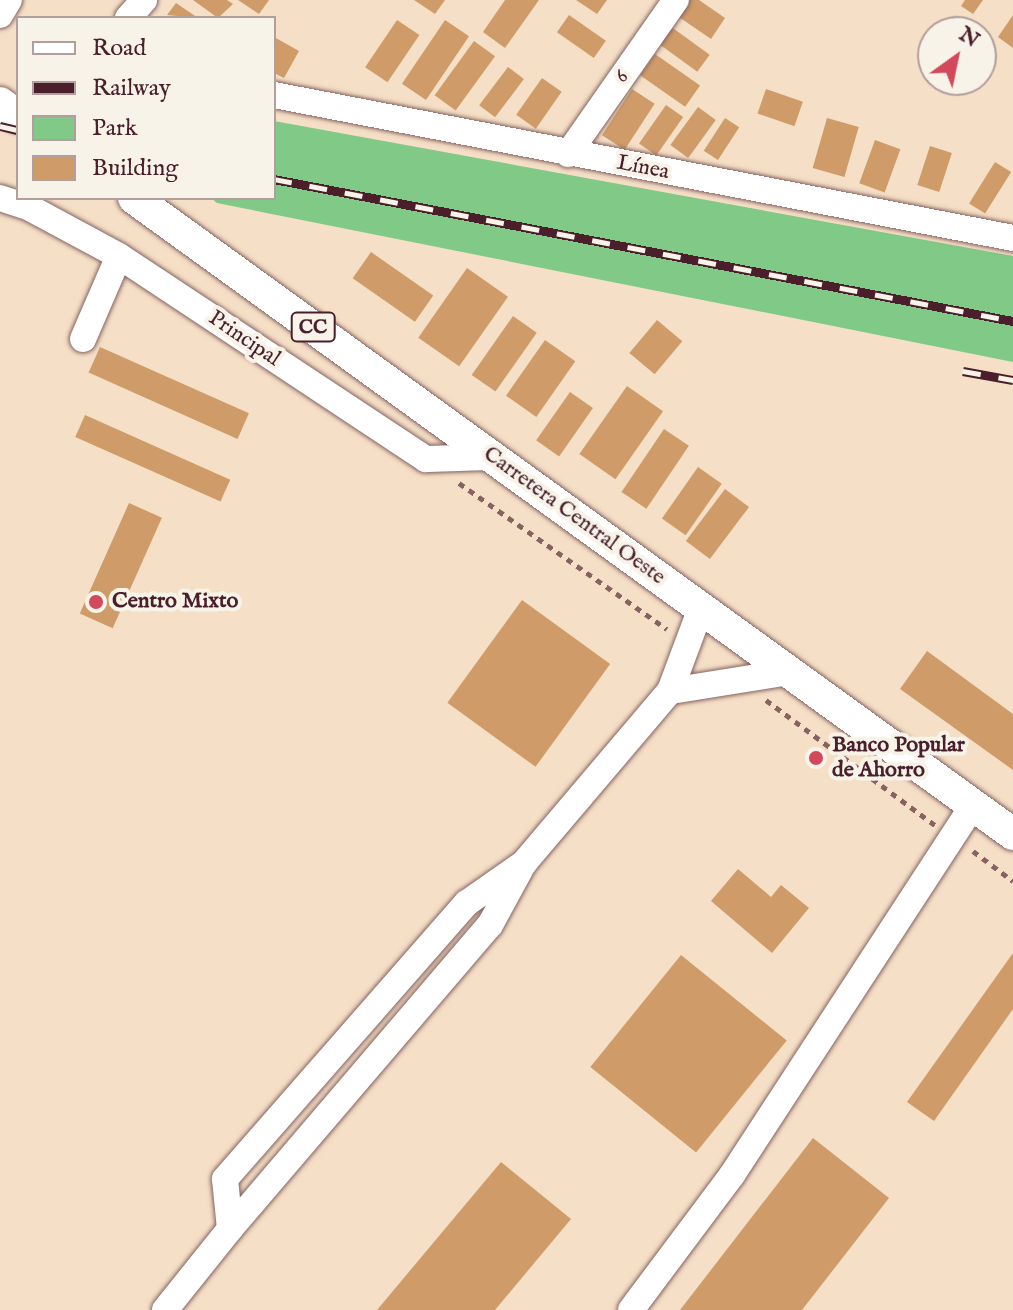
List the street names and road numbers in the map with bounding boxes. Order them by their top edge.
street label: 6 [609,66,635,88]
street label: Línea [615,150,671,186]
street label: Principal [203,305,285,373]
road number: CC [289,311,337,343]
street label: Carretera Central Oeste [478,441,670,591]

